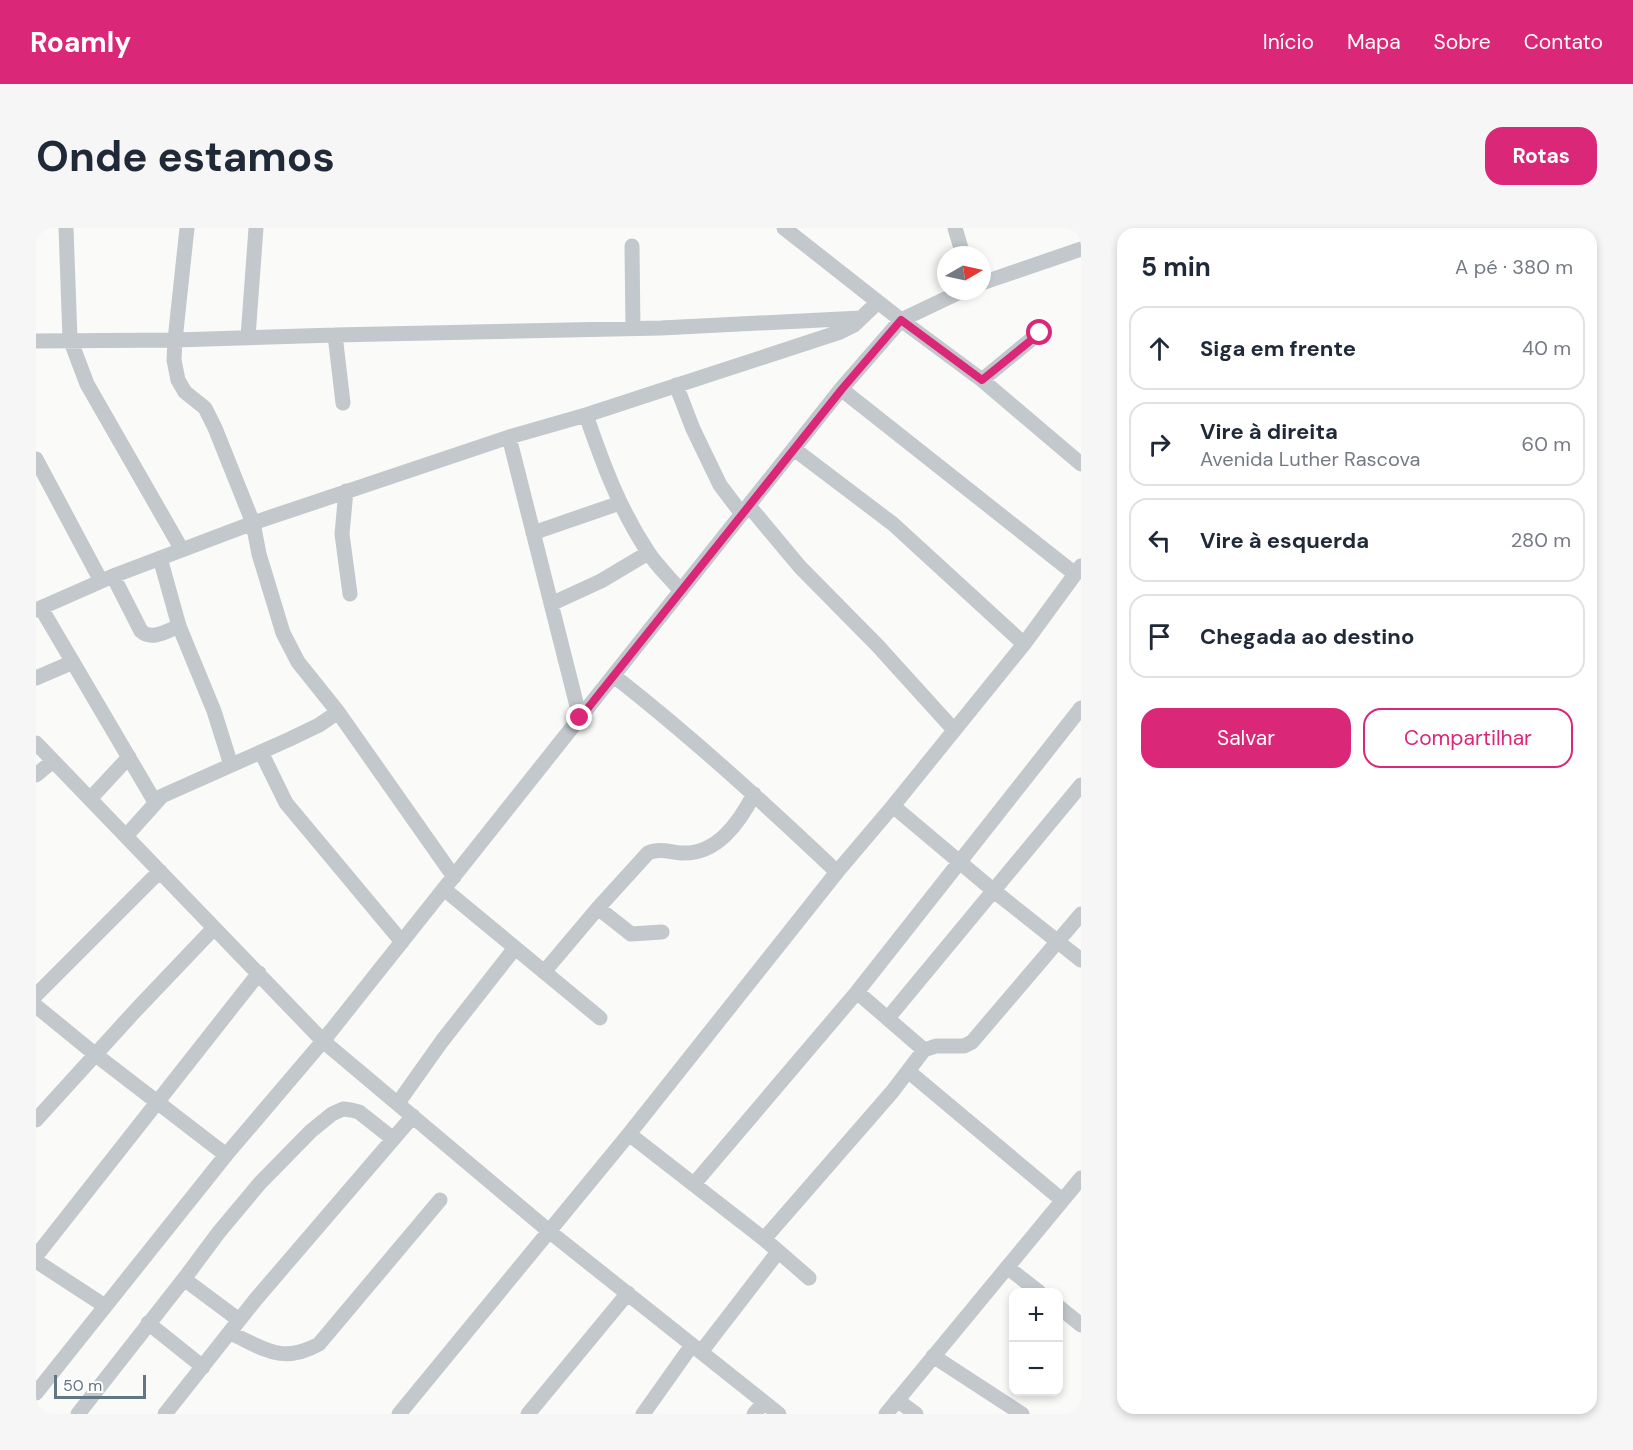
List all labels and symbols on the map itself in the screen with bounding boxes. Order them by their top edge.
north arrow [937,246,991,300]
route start [1026,319,1052,345]
route end [566,704,592,730]
scale bar [54,1372,146,1400]

